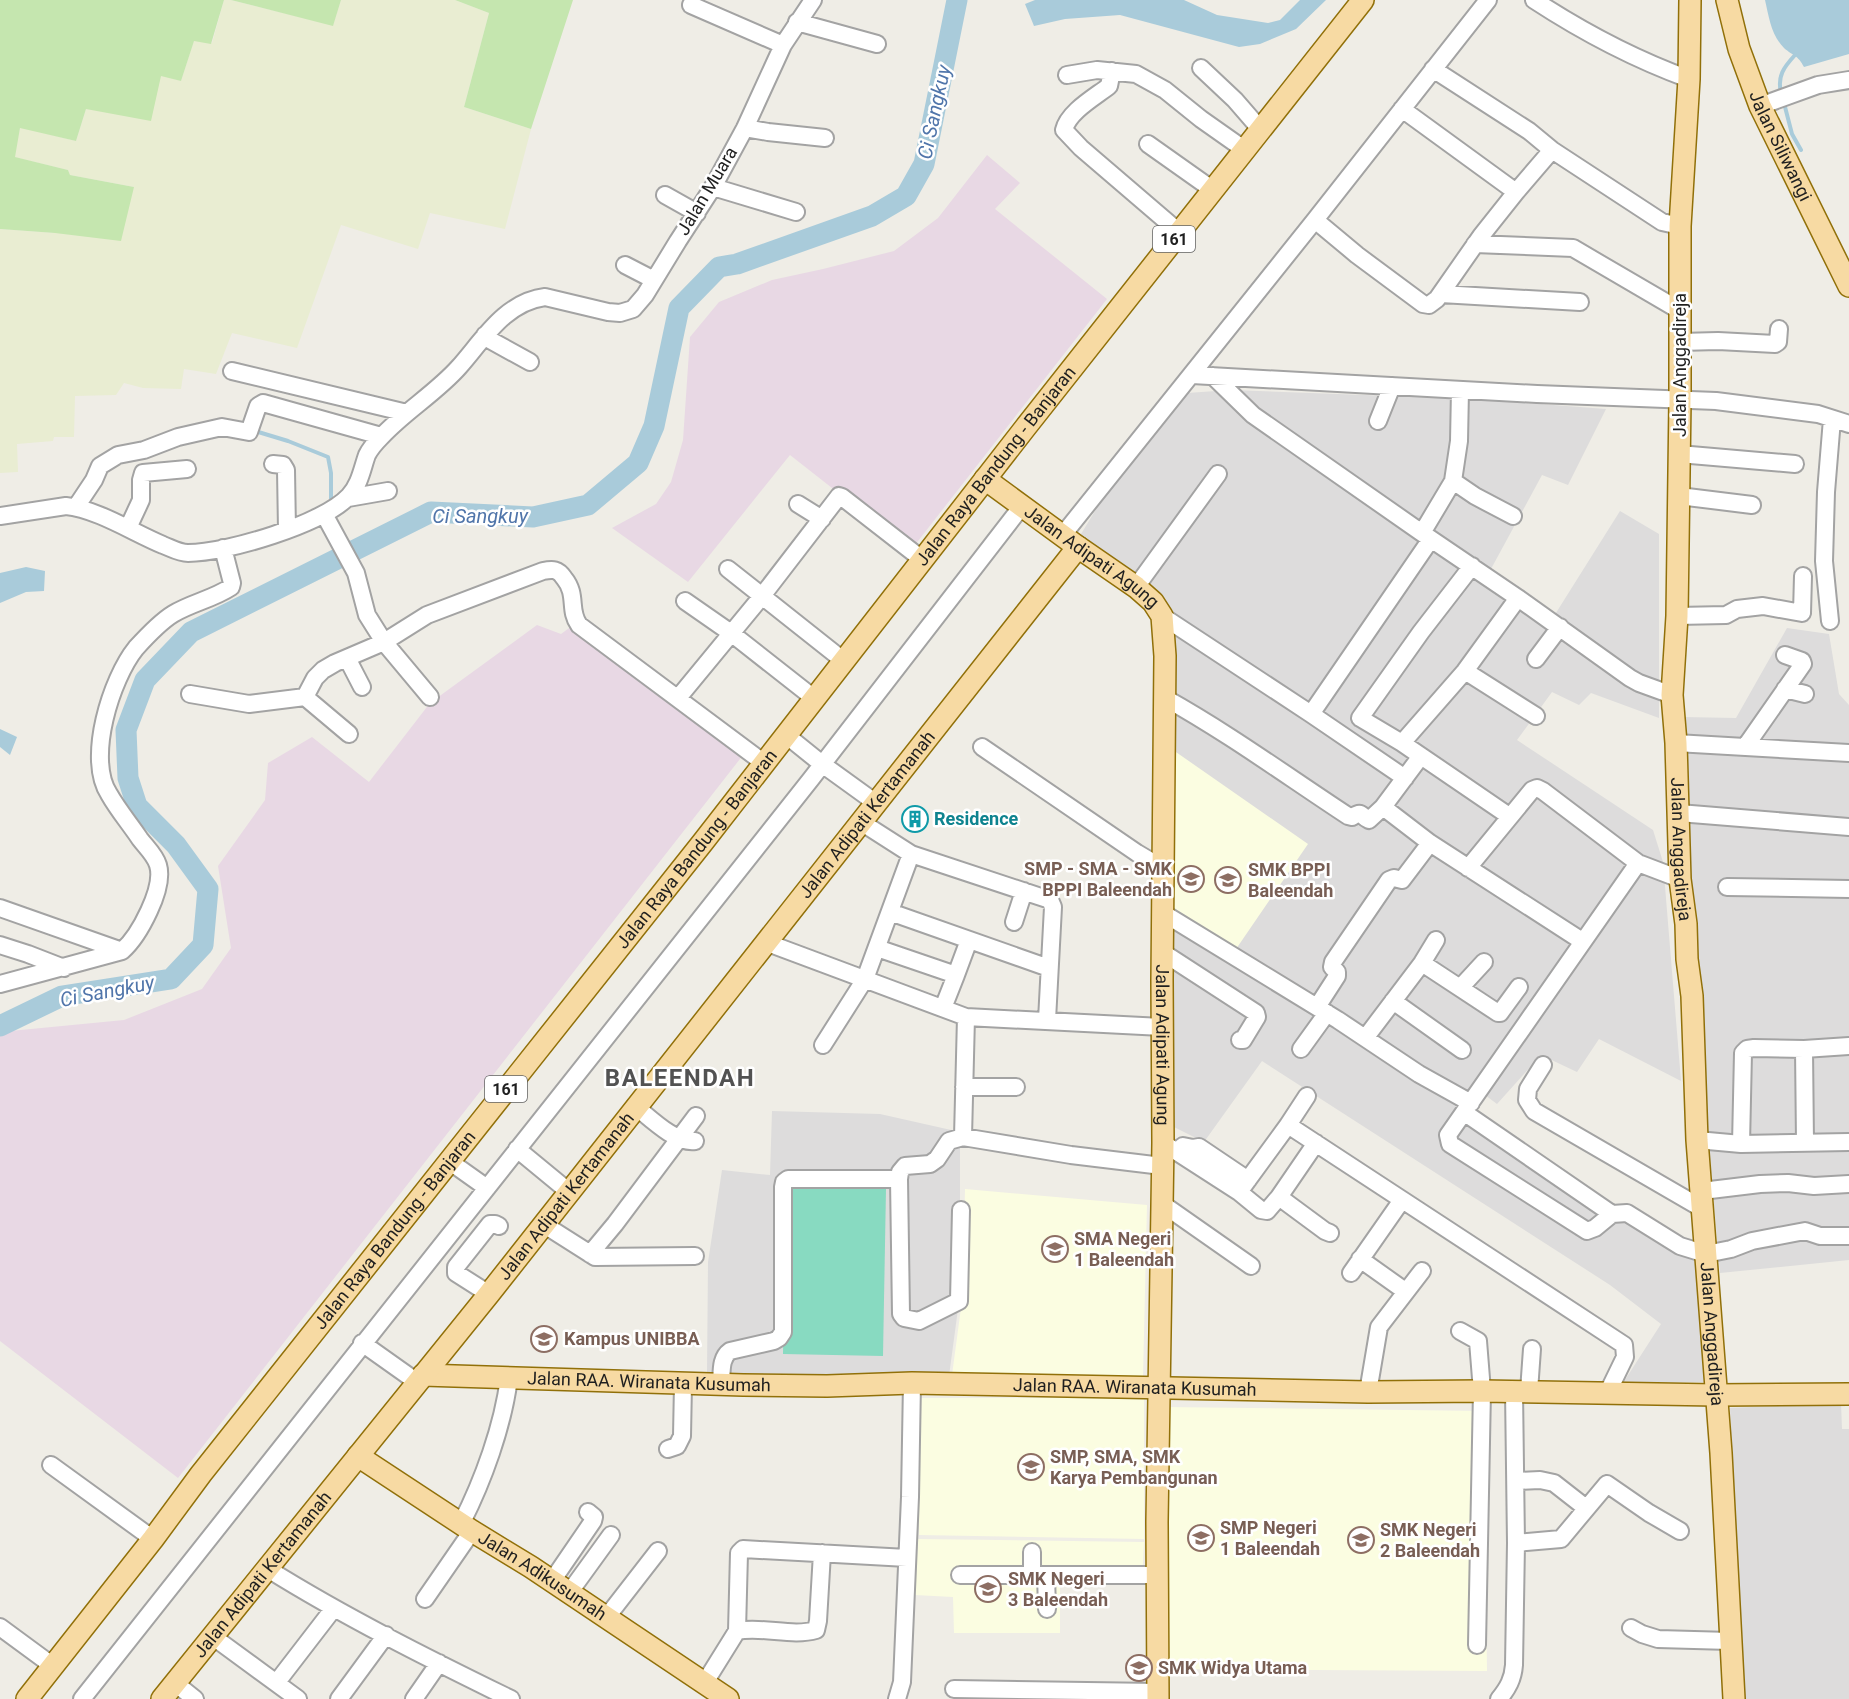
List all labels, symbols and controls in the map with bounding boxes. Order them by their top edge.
water label: Ci Sangkuy [912,62,956,161]
street label: Jalan Siliwangi [1745,88,1816,204]
street label: Jalan Muara [672,143,741,239]
road number: 161 [1153,226,1195,252]
street label: Jalan Anggadireja [1669,293,1690,437]
street label: Jalan Raya Bandung - Banjaran [911,362,1080,570]
street label: Jalan Adipati Agung [1021,500,1163,612]
water label: Ci Sangkuy [432,504,529,528]
street label: Jalan Adipati Kertamanah [794,726,939,902]
street label: Jalan Raya Bandung - Banjaran [611,745,781,953]
street label: Jalan Anggadireja [1667,777,1697,922]
building icon: Residence [900,804,930,834]
place label: Residence [934,808,1019,829]
place label: SMP - SMA - SMK BPPI Baleendah [1024,858,1173,900]
place label: SMK BPPI Baleendah [1248,859,1333,901]
school or university icon: SMP - SMA - SMK BPPI Baleendah [1176,864,1206,894]
school or university icon: SMK BPPI Baleendah [1213,865,1243,895]
street label: Jalan Adipati Agung [1152,964,1174,1126]
water label: Ci Sangkuy [58,970,157,1012]
district label: BALEENDAH [605,1064,755,1092]
road number: 161 [485,1076,527,1102]
street label: Jalan Adipati Kertamanah [493,1108,638,1284]
street label: Jalan Raya Bandung - Banjaran [309,1126,480,1333]
place label: SMA Negeri 1 Baleendah [1074,1228,1174,1270]
school or university icon: SMA Negeri 1 Baleendah [1040,1234,1070,1264]
street label: Jalan Anggadireja [1696,1261,1728,1407]
school or university icon: Kampus UNIBBA [529,1324,559,1354]
place label: Kampus UNIBBA [564,1328,700,1349]
street label: Jalan RAA. Wiranata Kusumah [527,1367,771,1395]
street label: Jalan RAA. Wiranata Kusumah [1013,1374,1257,1400]
place label: SMP, SMA, SMK Karya Pembangunan [1050,1446,1218,1488]
school or university icon: SMP, SMA, SMK Karya Pembangunan [1016,1452,1046,1482]
street label: Jalan Adipati Kertamanah [189,1487,335,1661]
place label: SMP Negeri 1 Baleendah [1220,1517,1320,1559]
place label: SMK Negeri 2 Baleendah [1380,1519,1480,1561]
school or university icon: SMP Negeri 1 Baleendah [1186,1523,1216,1553]
school or university icon: SMK Negeri 2 Baleendah [1346,1525,1376,1555]
street label: Jalan Adikusumah [475,1526,611,1625]
place label: SMK Negeri 3 Baleendah [1008,1568,1108,1610]
school or university icon: SMK Negeri 3 Baleendah [973,1574,1003,1604]
school or university icon: SMK Widya Utama [1124,1653,1154,1683]
place label: SMK Widya Utama [1158,1657,1308,1678]

